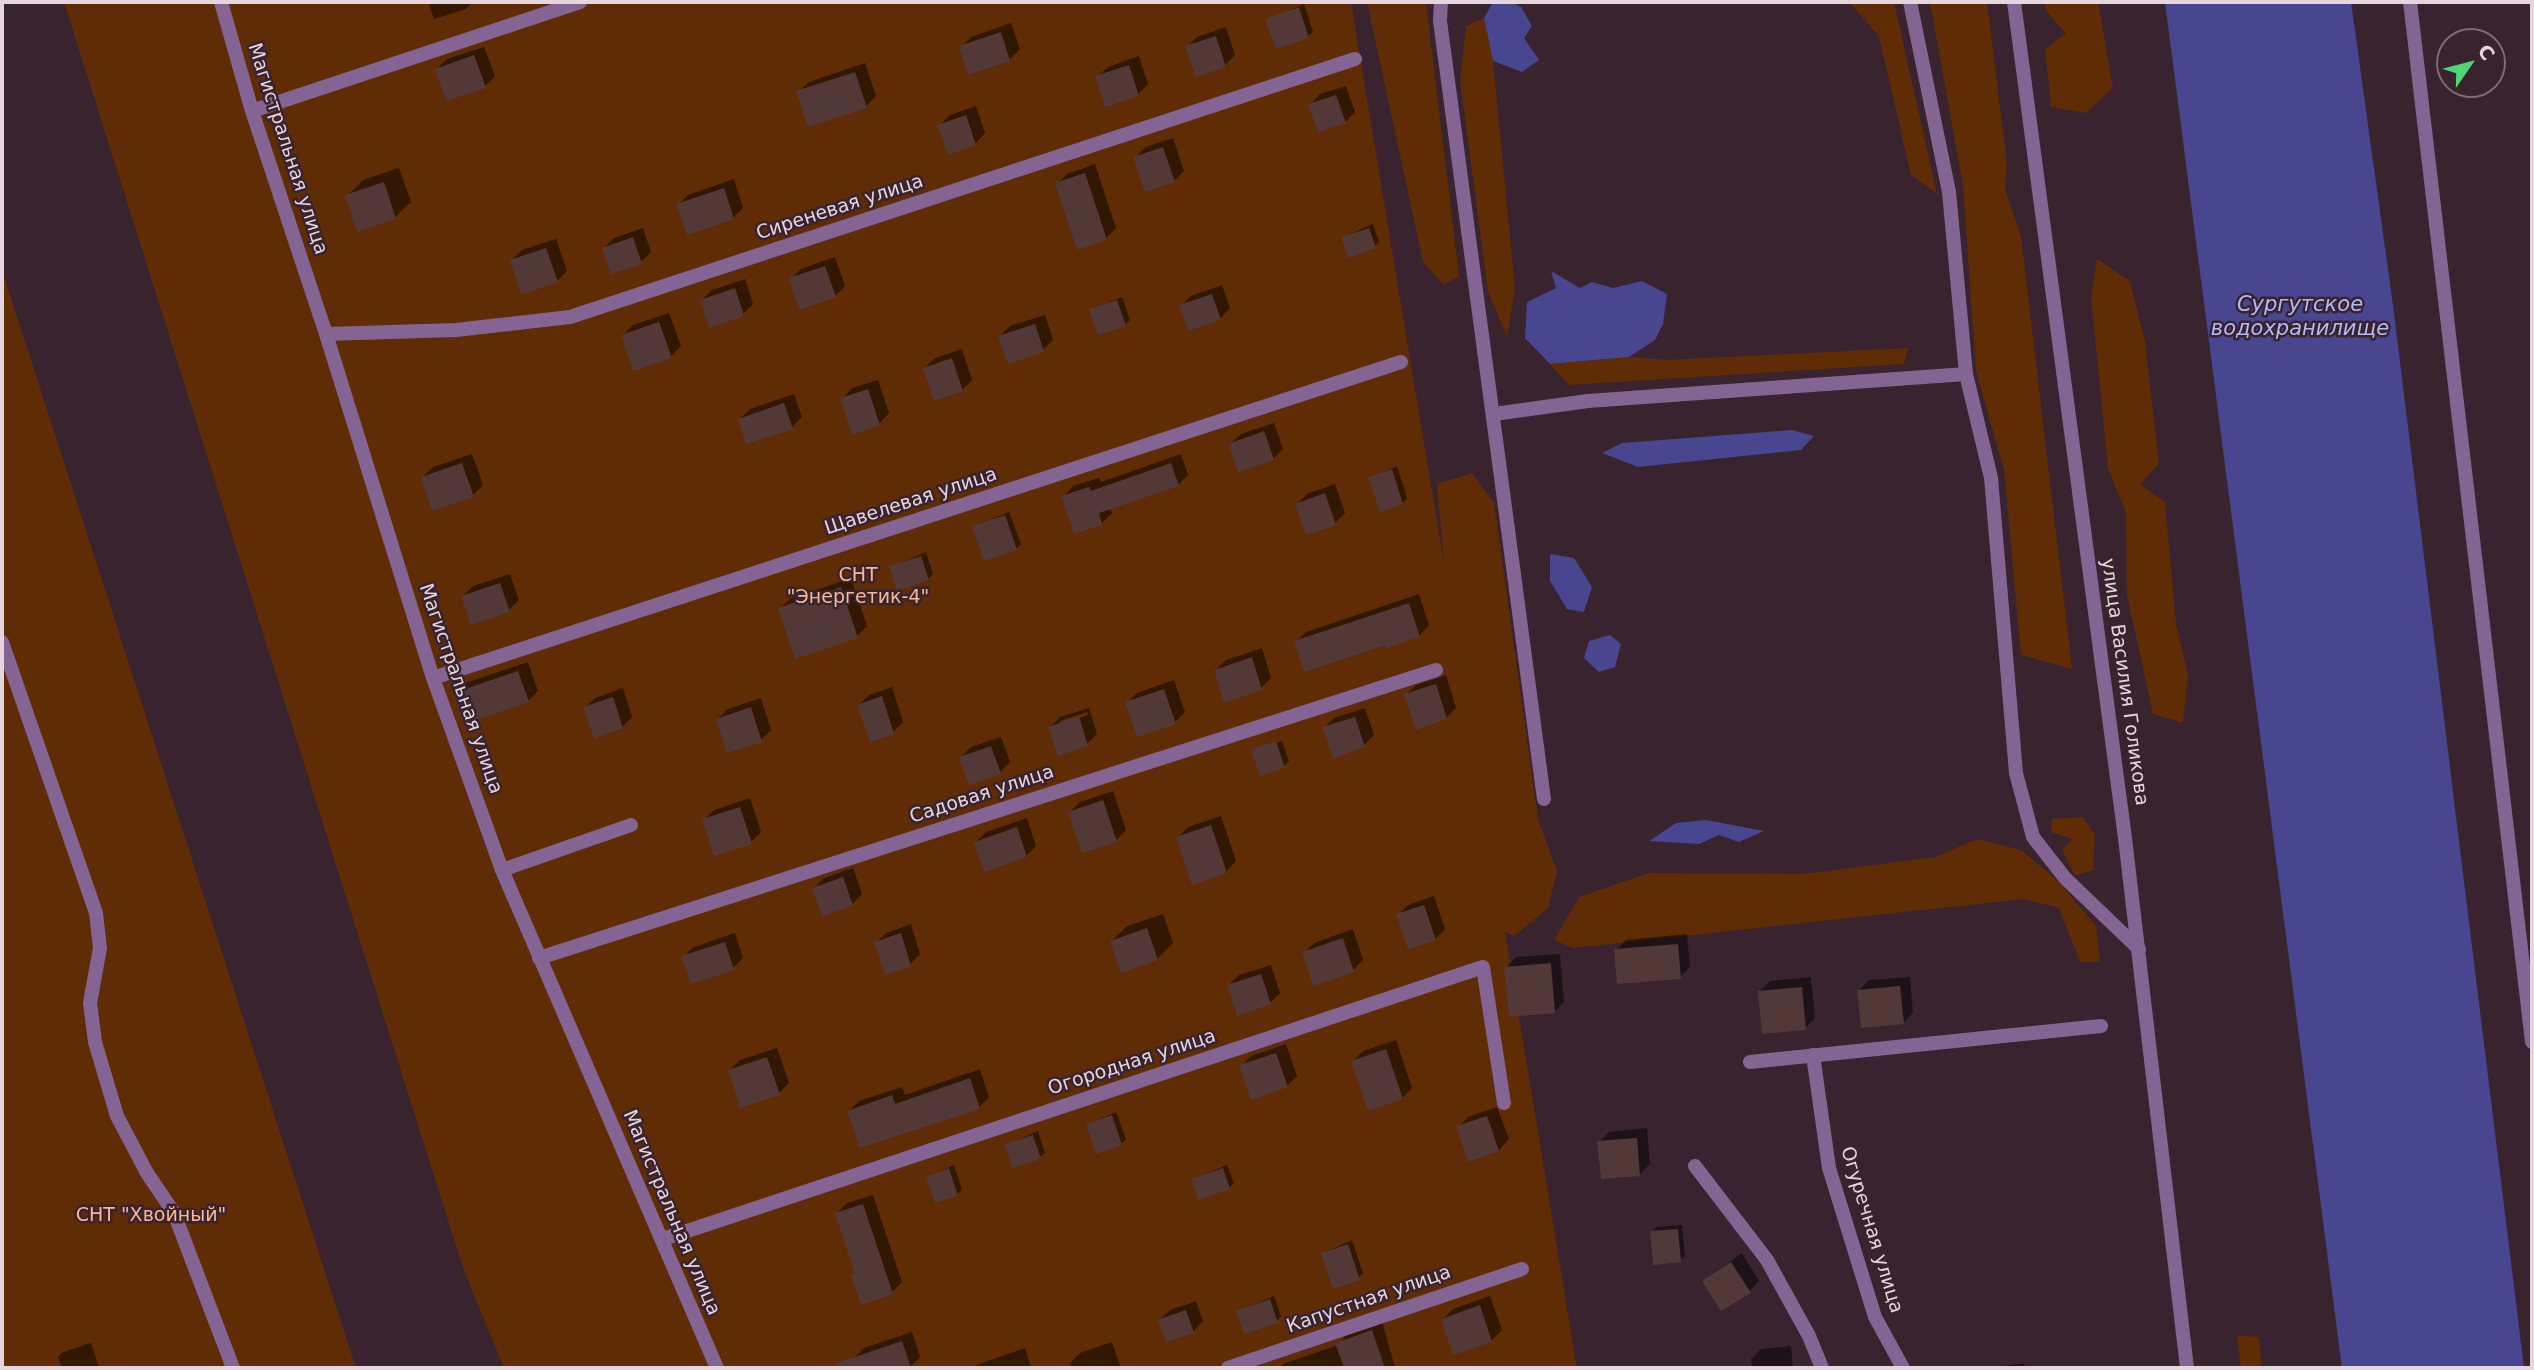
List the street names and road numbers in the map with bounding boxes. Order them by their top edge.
street label: Магистральная улица [242,40,332,258]
street label: Сиреневая улица [754,170,926,246]
street label: Щавелевая улица [822,463,1000,541]
street label: улица Василия Голикова [2095,557,2153,807]
street label: Магистральная улица [413,581,507,797]
street label: Садовая улица [907,761,1057,829]
street label: Огородная улица [1045,1025,1219,1101]
street label: Магистральная улица [617,1107,725,1319]
street label: Огуречная улица [1835,1144,1907,1316]
street label: Капустная улица [1284,1261,1454,1339]

